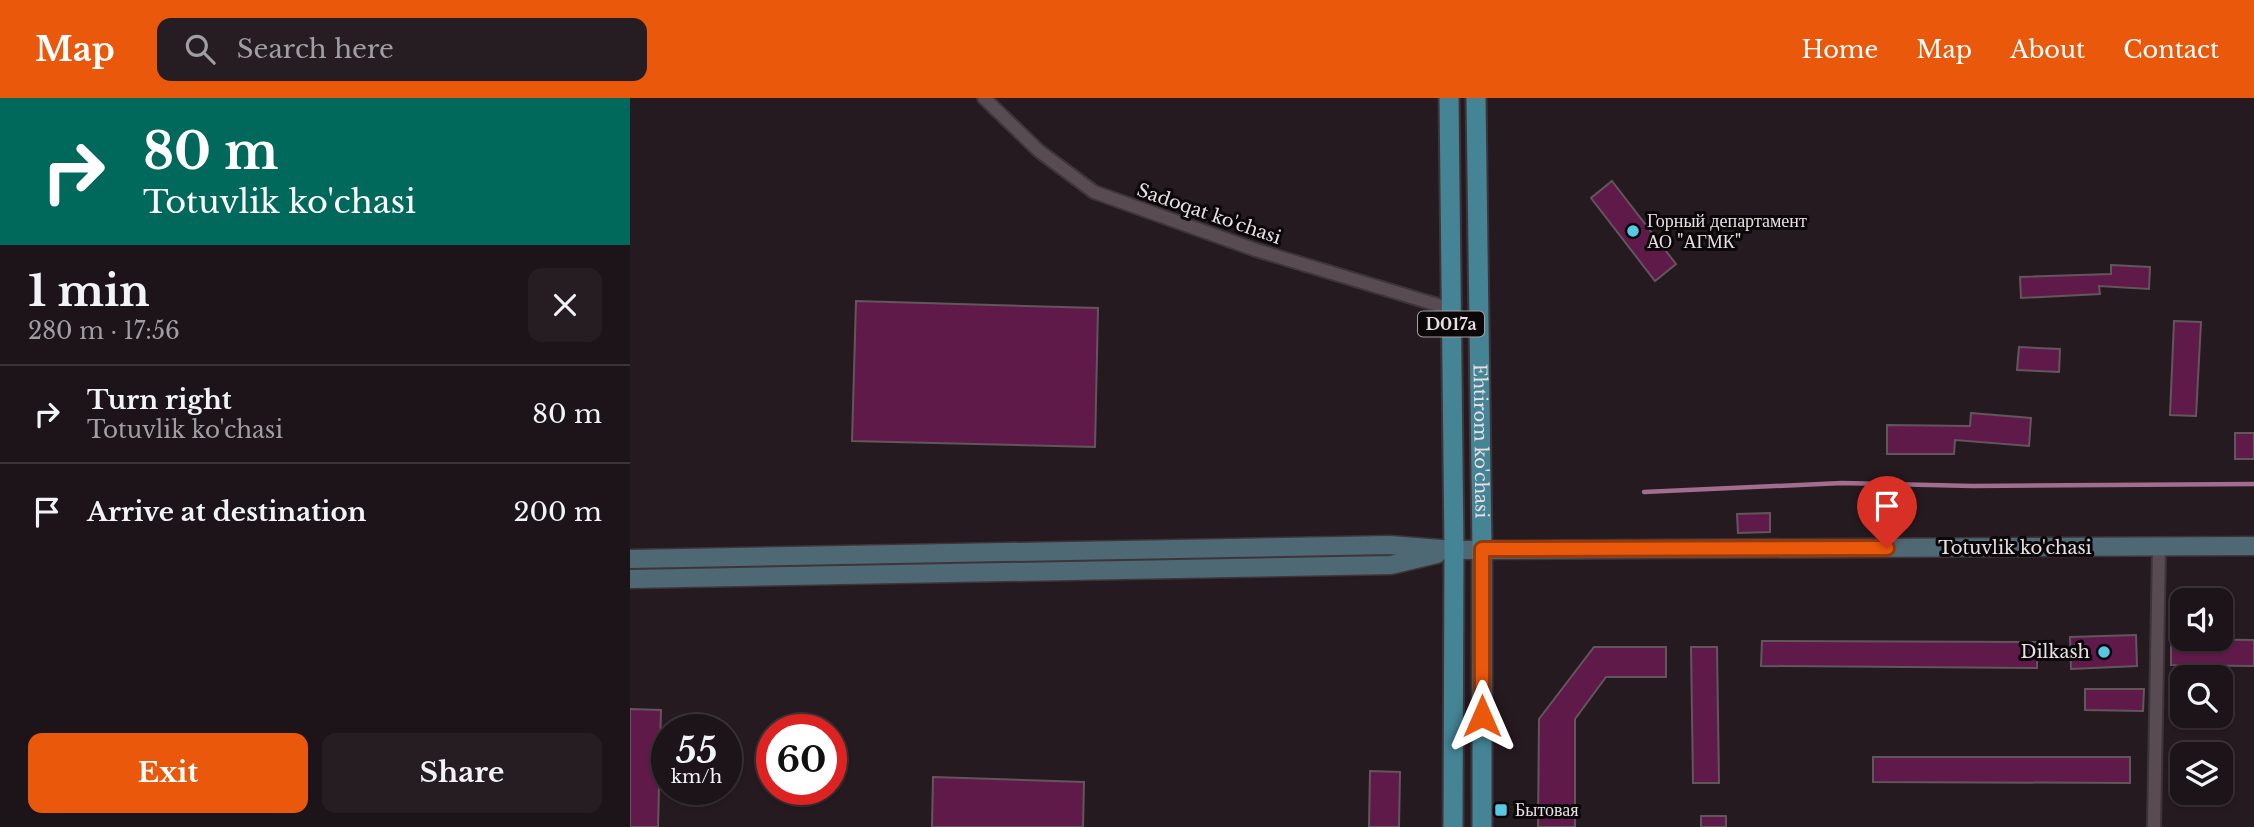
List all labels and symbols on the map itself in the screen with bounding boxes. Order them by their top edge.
street label: Sadoqat ko'chasi [1134,179,1284,249]
place label: Горный департамент АО "АГМК" [1647,210,1807,253]
marker: Горный департамент АО "АГМК" [1625,223,1641,239]
road number: D017a [1418,312,1484,336]
street label: Ehtirom ko'chasi [1469,363,1493,519]
pin [1857,476,1917,548]
street label: Totuvlik ko'chasi [1938,537,2092,559]
place label: Dilkash [2020,641,2090,663]
marker: Dilkash [2096,644,2112,660]
position arrow [1445,679,1519,753]
speed limit sign: 60 [756,714,847,805]
place label: Бытовая [1515,799,1579,821]
marker: Бытовая [1493,802,1509,818]

